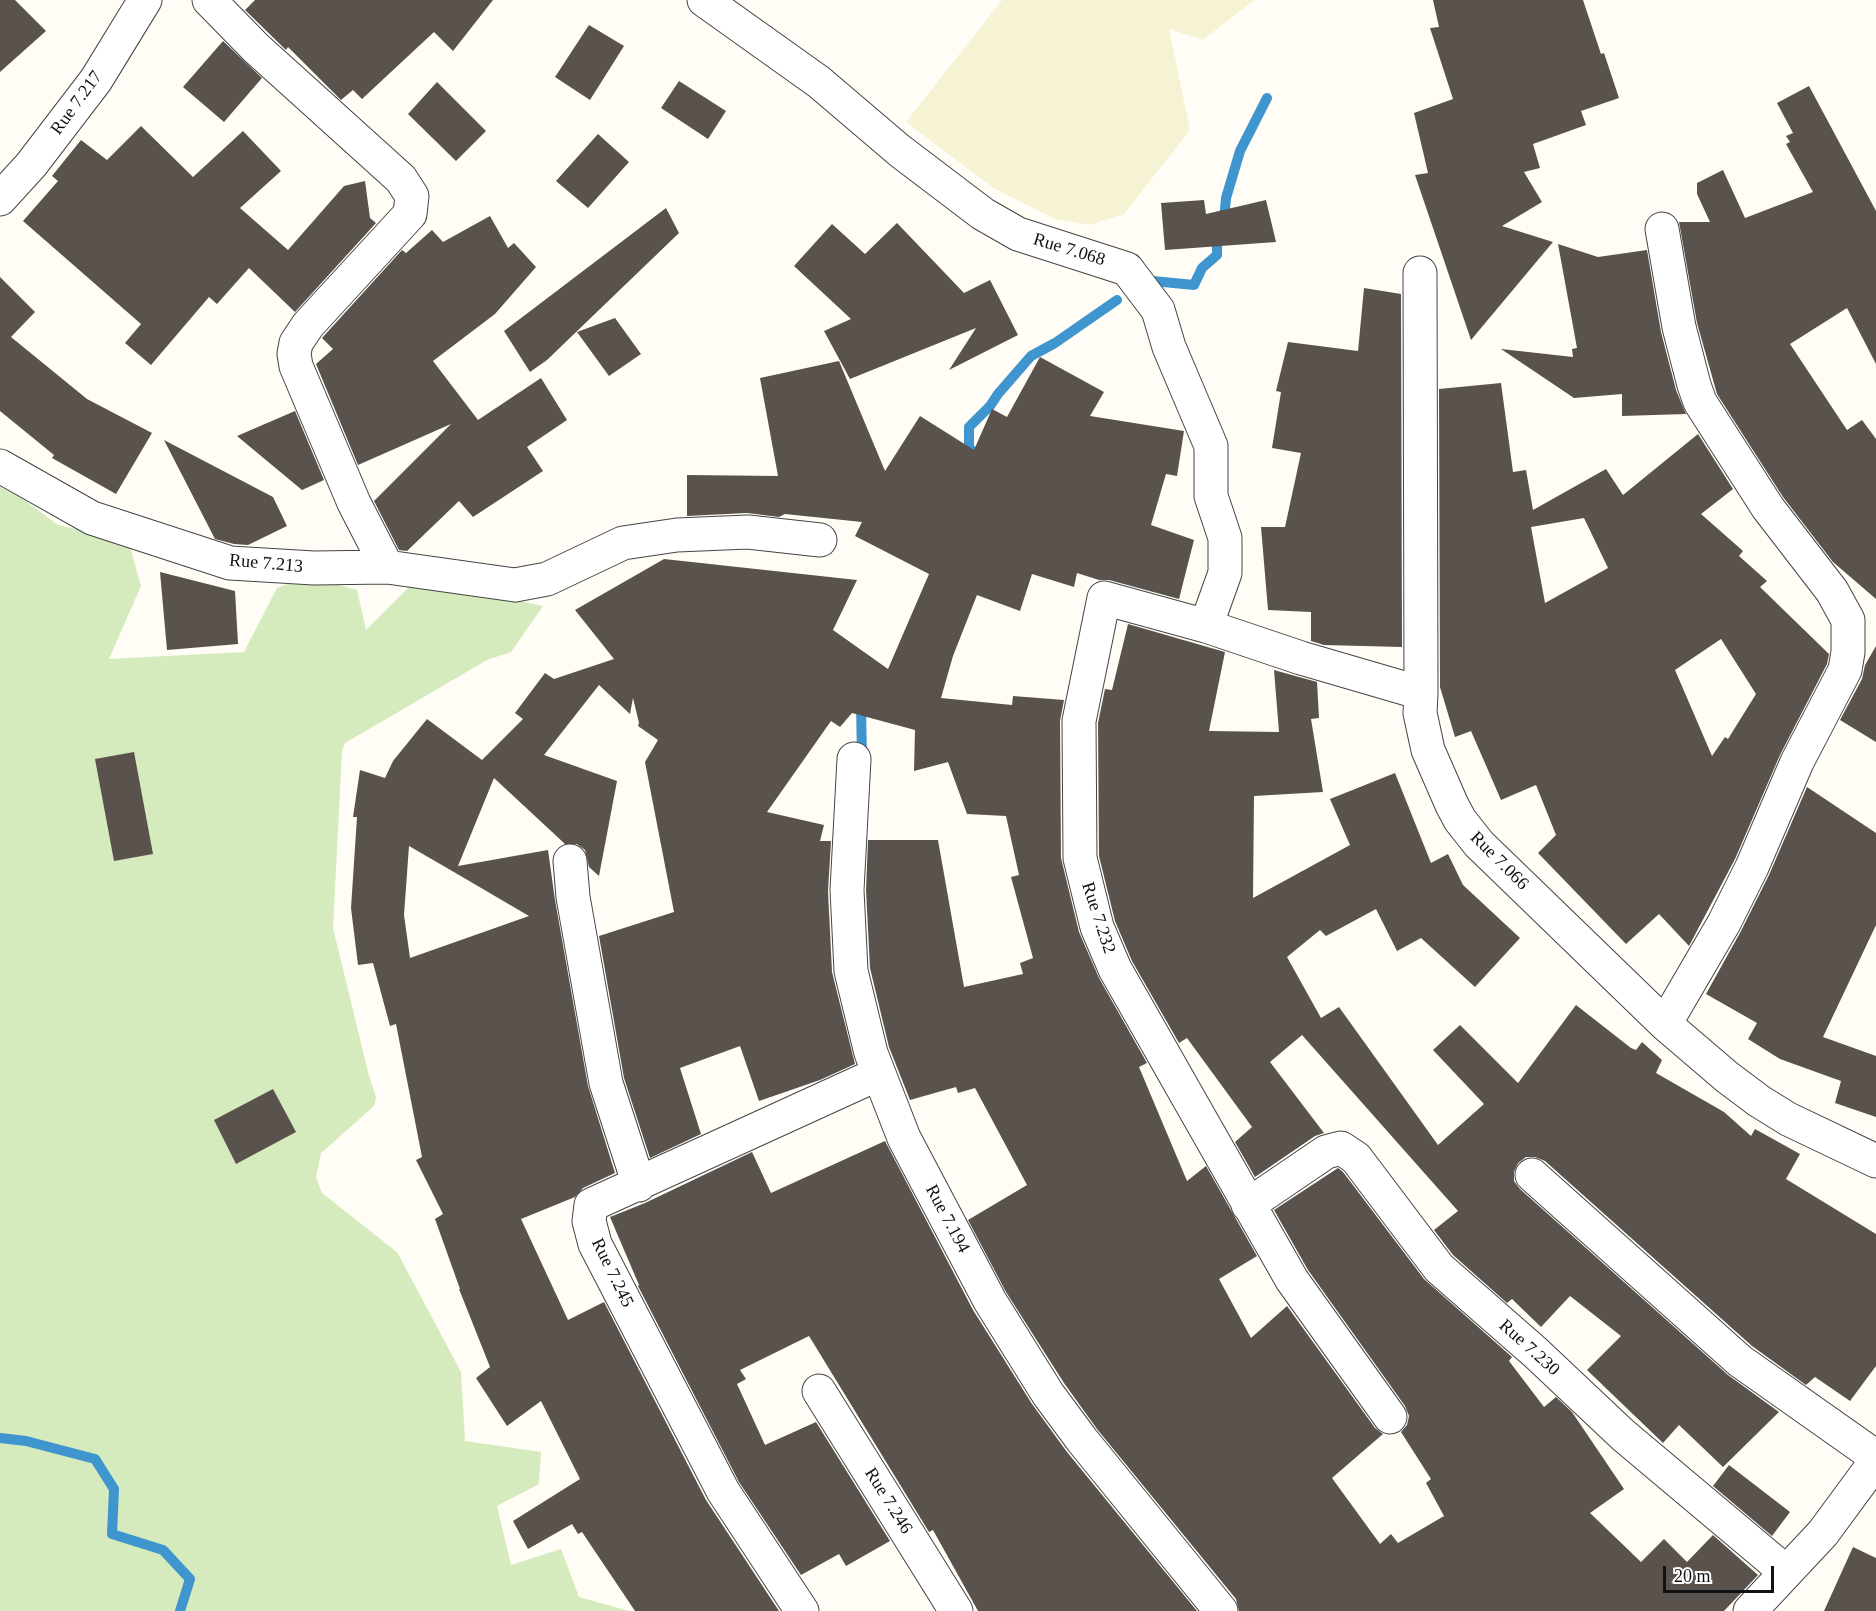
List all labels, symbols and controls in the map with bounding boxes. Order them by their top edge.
street label: Rue 7.217 [47,67,107,139]
street label: Rue 7.068 [1030,229,1108,271]
street label: Rue 7.213 [228,550,304,578]
street label: Rue 7.066 [1465,827,1533,895]
street label: Rue 7.232 [1076,879,1120,957]
street label: Rue 7.194 [920,1181,974,1257]
street label: Rue 7.245 [586,1235,638,1311]
street label: Rue 7.230 [1494,1315,1564,1381]
street label: Rue 7.246 [859,1464,917,1538]
scale bar [1666,1554,1777,1592]
text: 20 m [1674,1566,1711,1586]

